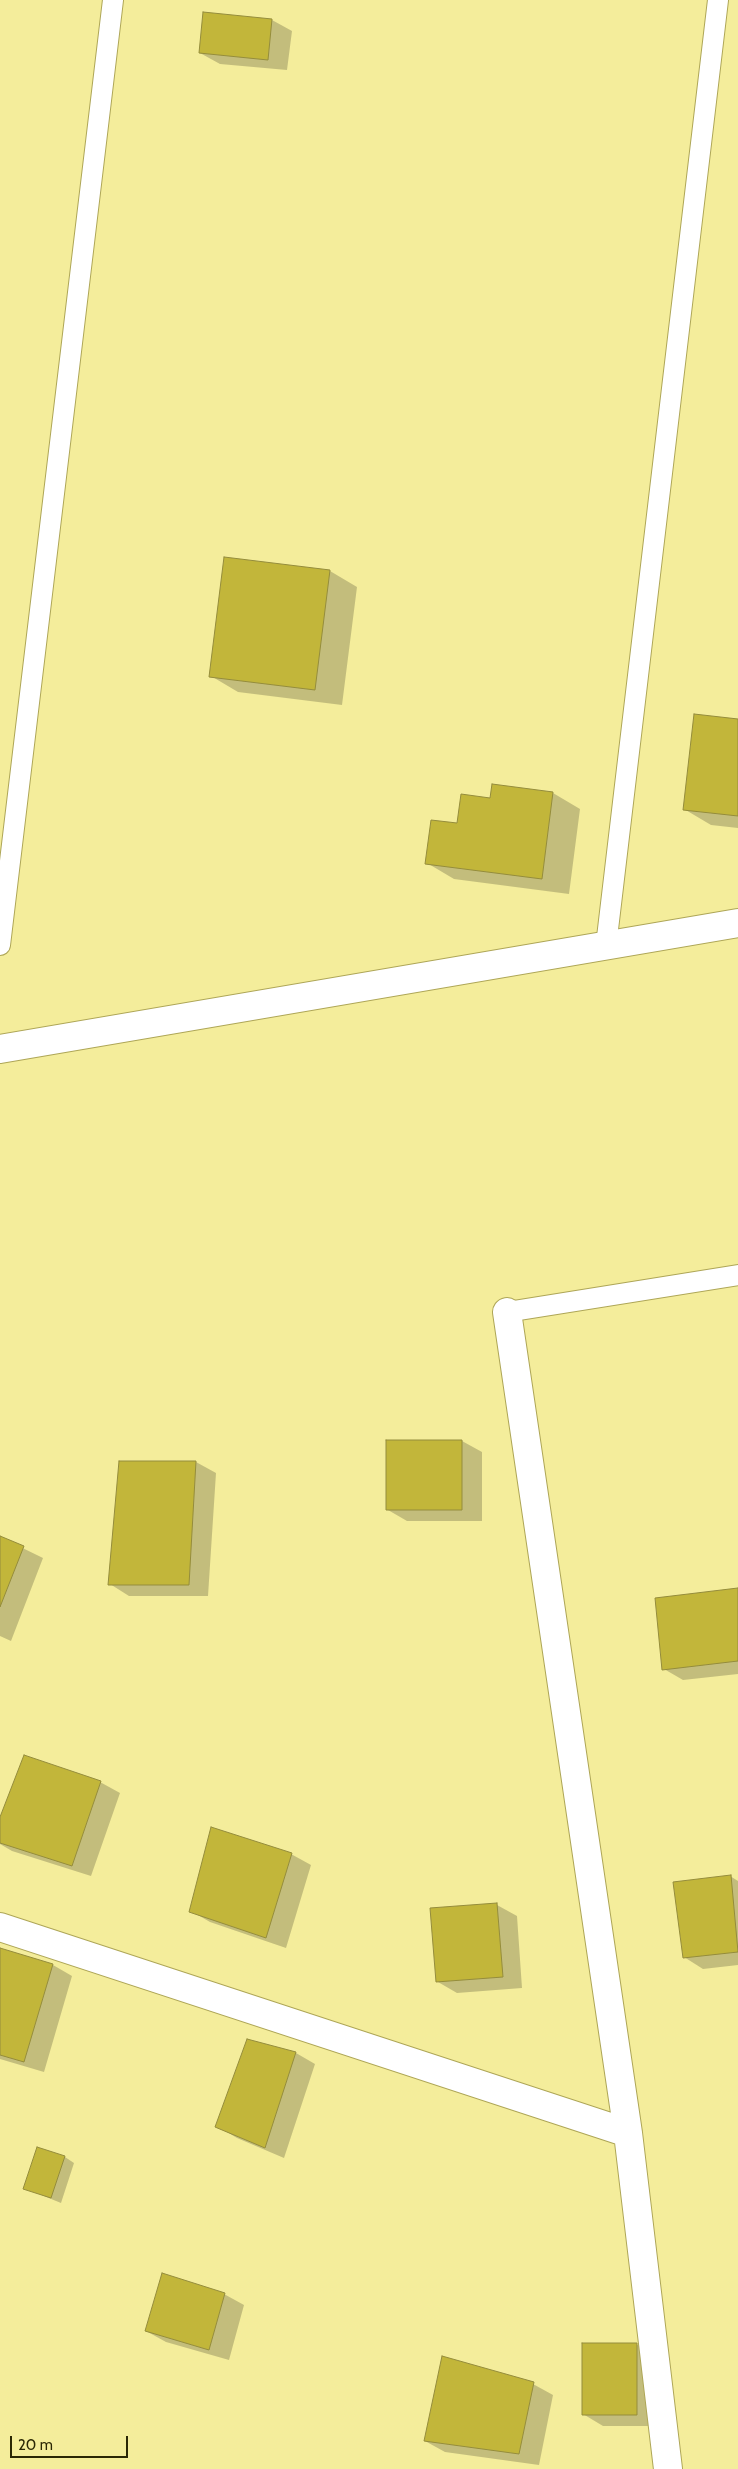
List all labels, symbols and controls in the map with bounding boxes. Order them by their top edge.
scale bar [12,2426,130,2458]
text: 20 m [18,2436,53,2454]

